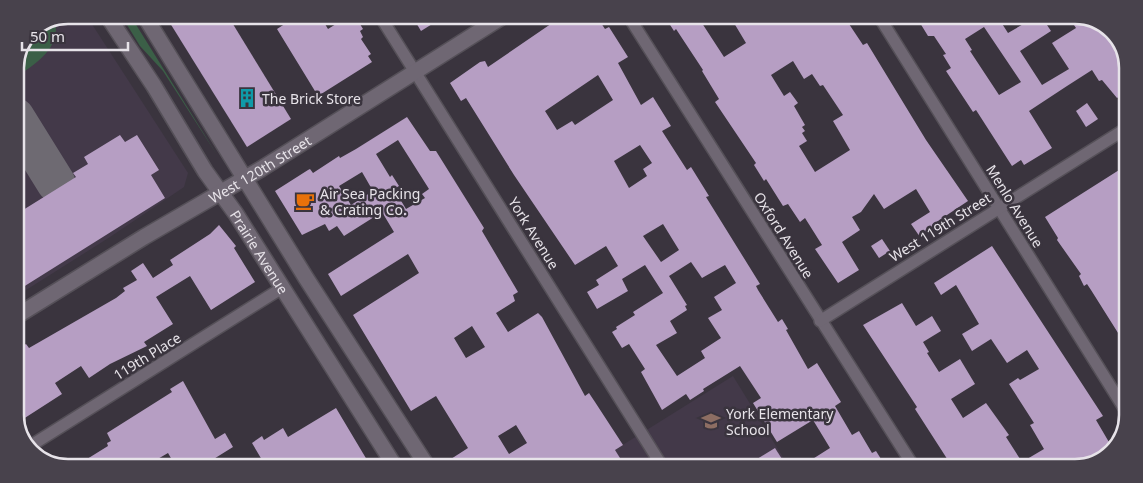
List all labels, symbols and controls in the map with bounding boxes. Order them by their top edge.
scale bar [22,20,129,52]
text: 50 m [30,26,65,46]
building icon: The Brick Store [236,87,258,109]
place label: The Brick Store [262,89,361,108]
street label: West 120th Street [205,130,314,207]
street label: Menlo Avenue [982,161,1048,251]
place label: Air Sea Packing & Crating Co. [320,184,420,219]
street label: Oxford Avenue [750,188,818,282]
street label: West 119th Street [886,188,994,266]
cafe icon: Air Sea Packing & Crating Co. [294,190,316,212]
street label: York Avenue [504,193,564,273]
street label: Prairie Avenue [226,206,293,297]
street label: 119th Place [110,328,184,384]
place label: York Elementary School [726,404,834,439]
school or university icon: York Elementary School [700,410,722,432]

